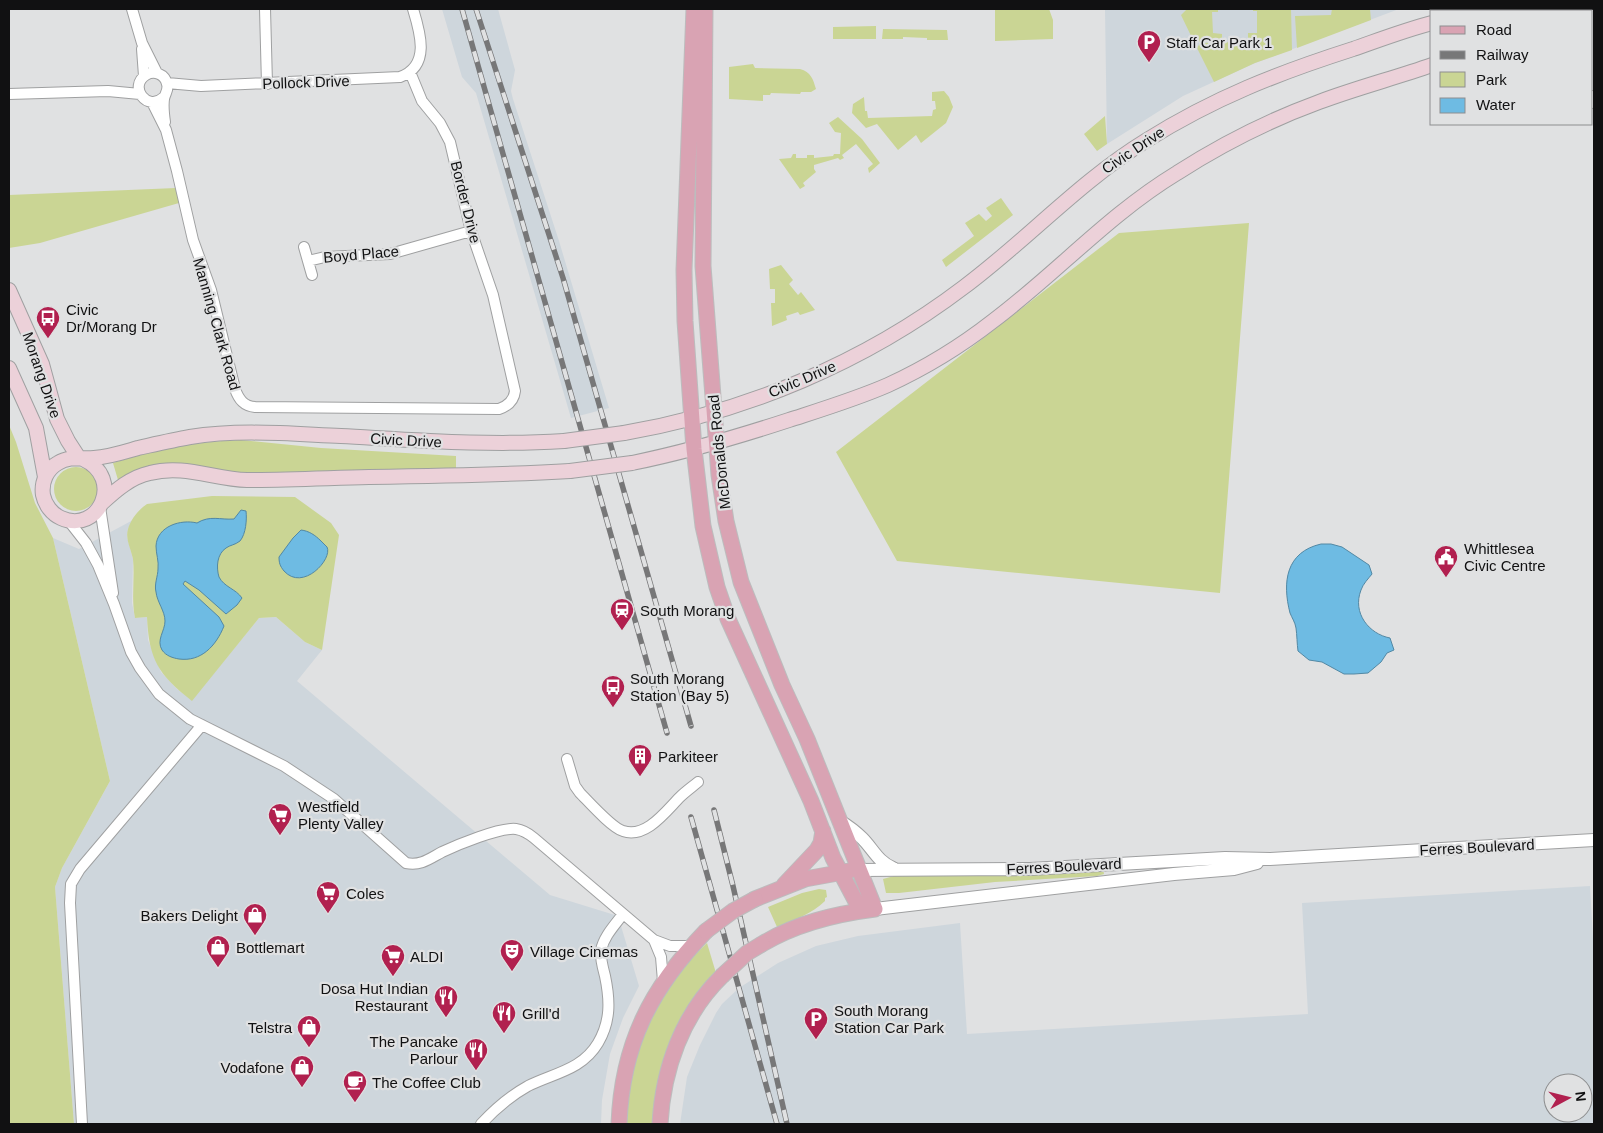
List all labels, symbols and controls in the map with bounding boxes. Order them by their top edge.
legend [1430,10,1593,125]
text: Road [1476,21,1512,38]
parking icon: Staff Car Park 1 [1136,29,1162,63]
place label: Staff Car Park 1 [1166,34,1272,51]
text: Railway [1476,46,1529,63]
text: Park [1476,71,1507,88]
street label: Pollock Drive [262,72,350,92]
text: Water [1476,96,1515,113]
street label: Civic Drive [1099,123,1167,177]
street label: Border Drive [448,159,484,245]
street label: Boyd Place [322,242,400,266]
street label: Manning Clark Road [190,256,244,392]
place label: Civic Dr/Morang Dr [66,301,157,335]
bus stop icon: Civic Dr/Morang Dr [35,305,61,339]
street label: Morang Drive [19,330,65,420]
street label: Civic Drive [766,357,838,401]
street label: McDonalds Road [705,394,733,510]
street label: Civic Drive [370,430,442,450]
place label: Whittlesea Civic Centre [1464,540,1546,574]
public building icon: Whittlesea Civic Centre [1433,544,1459,578]
station icon: South Morang [609,597,635,631]
place label: South Morang [640,602,734,619]
place label: South Morang Station (Bay 5) [630,670,729,704]
bus stop icon: South Morang Station (Bay 5) [600,674,626,708]
building icon: Parkiteer [627,743,653,777]
place label: Parkiteer [658,748,718,765]
place label: Westfield Plenty Valley [298,798,384,832]
supermarket icon: Westfield Plenty Valley [267,802,293,836]
street label: Ferres Boulevard [1419,836,1535,858]
street label: Ferres Boulevard [1006,855,1122,877]
supermarket icon: Coles [315,880,341,914]
place label: Coles [346,885,384,902]
shop icon: Bakers Delight [242,902,268,936]
place label: Bakers Delight [140,907,239,924]
shop icon: Bottlemart [205,934,231,968]
theatre icon: Village Cinemas [499,938,525,972]
place label: Bottlemart [236,939,305,956]
supermarket icon: ALDI [380,943,406,977]
place label: Village Cinemas [530,943,638,960]
place label: ALDI [410,948,443,965]
place label: Dosa Hut Indian Restaurant [320,980,429,1014]
restaurant icon: Dosa Hut Indian Restaurant [433,984,459,1018]
restaurant icon: Grill'd [491,1000,517,1034]
place label: South Morang Station Car Park [834,1002,945,1036]
place label: Grill'd [522,1005,560,1022]
parking icon: South Morang Station Car Park [803,1006,829,1040]
shop icon: Telstra [296,1014,322,1048]
place label: Telstra [248,1019,293,1036]
place label: The Pancake Parlour [370,1033,458,1067]
restaurant icon: The Pancake Parlour [463,1037,489,1071]
shop icon: Vodafone [289,1054,315,1088]
place label: Vodafone [221,1059,284,1076]
cafe icon: The Coffee Club [342,1069,368,1103]
north arrow [1543,1073,1593,1123]
place label: The Coffee Club [372,1074,481,1091]
text: N [1572,1090,1589,1102]

